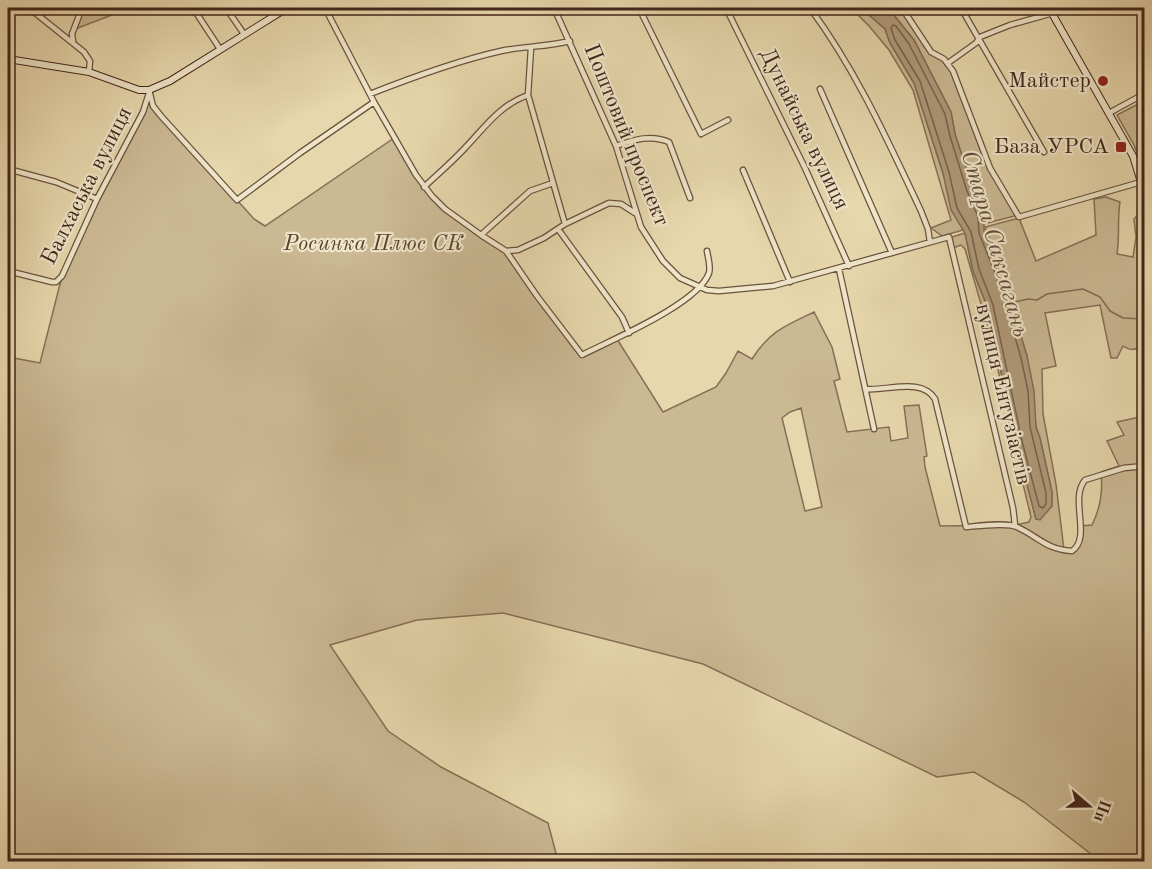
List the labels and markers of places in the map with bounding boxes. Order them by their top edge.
place label: Майстер [1008,70,1091,92]
marker: Майстер [1096,74,1110,88]
place label: База УРСА [994,136,1109,158]
marker: База УРСА [1114,140,1128,154]

